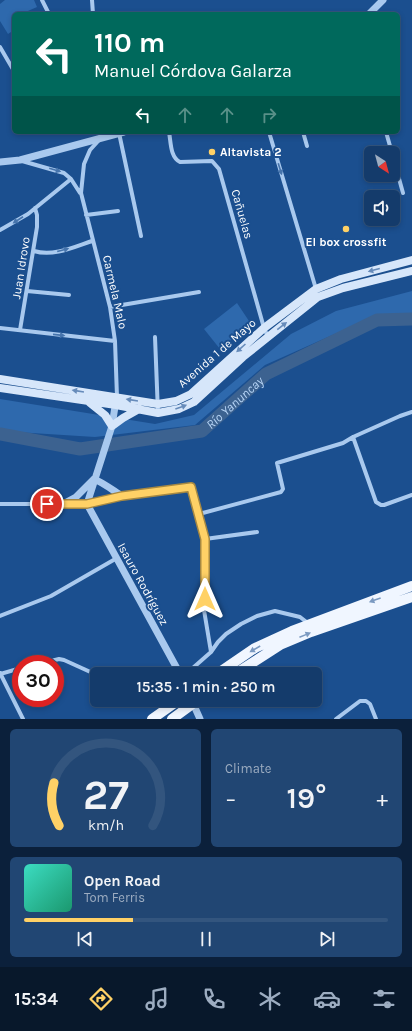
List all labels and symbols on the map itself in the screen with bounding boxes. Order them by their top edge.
place label: Altavista 2 [220,145,281,159]
north arrow [364,146,400,182]
marker: Altavista 2 [207,147,217,157]
one-way arrow [277,164,283,176]
one-way arrow [49,167,61,173]
street label: Cañuelas [228,188,256,240]
one-way arrow [13,216,23,224]
marker: El box crossfit [341,224,351,234]
place label: El box crossfit [305,235,387,249]
street label: Juan Idrovo [9,236,33,300]
one-way arrow [58,247,70,253]
street label: Carmela Malo [100,254,130,330]
one-way arrow [368,267,380,273]
street label: Avenida 1 de Mayo [175,316,259,390]
one-way arrow [276,322,287,330]
one-way arrow [53,331,65,338]
one-way arrow [237,343,246,352]
water label: Río Yanuncay [203,373,267,432]
one-way arrow [72,388,84,394]
one-way arrow [125,396,138,402]
one-way arrow [176,404,188,410]
pin [30,487,64,521]
street label: Isauro Rodríguez [115,540,172,628]
position arrow [184,578,226,620]
one-way arrow [369,597,381,603]
one-way arrow [300,631,312,637]
one-way arrow [249,645,261,652]
speed limit sign: 30 [12,655,64,707]

